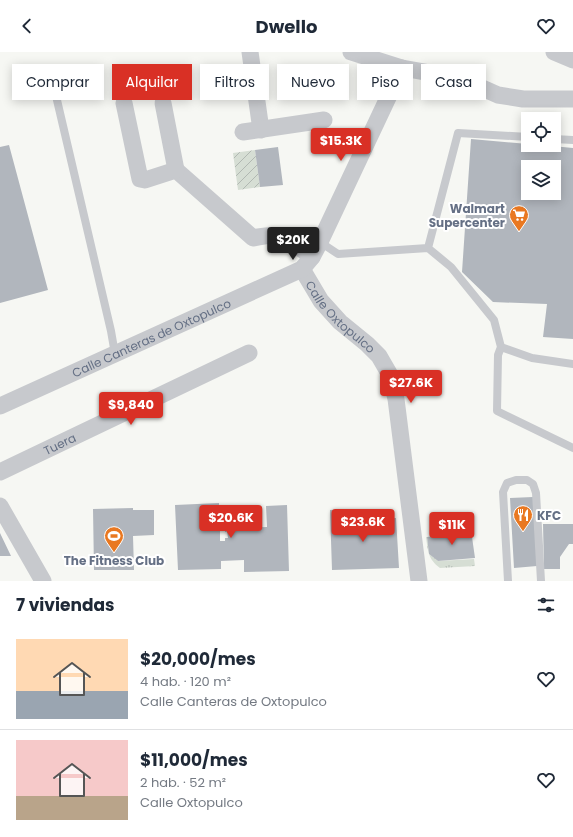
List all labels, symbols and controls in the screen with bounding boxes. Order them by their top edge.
text: Dwello [256,14,317,39]
icon: back [16,15,38,37]
icon: heart [535,15,557,37]
chip: Comprar [12,64,104,100]
chip: Alquilar [112,64,192,100]
chip: Filtros [200,64,269,100]
chip: Nuevo [277,64,349,100]
chip: Piso [357,64,413,100]
chip: Casa [421,64,486,100]
map controls [521,112,561,200]
button: locate [521,112,561,152]
pin: $15.3K [308,128,374,162]
text: $15.3K [320,131,362,150]
button: layers [521,160,561,200]
place label: Walmart Supercenter [429,200,505,231]
supermarket icon: Walmart Supercenter [508,204,530,232]
pin: $20K [269,227,317,261]
text: $20K [276,230,310,249]
street label: Calle Oxtopulco [302,277,380,357]
street label: Calle Canteras de Oxtopulco [69,294,234,381]
pin: $27.6K [378,370,444,404]
text: $27.6K [389,373,433,392]
pin: $9,840 [98,392,164,426]
text: $9,840 [108,395,154,414]
street label: Tuera [40,428,79,459]
restaurant icon: KFC [512,504,534,532]
pin: $20.6K [198,505,264,539]
place label: KFC [537,507,561,524]
text: $20.6K [208,508,254,527]
pin: $23.6K [330,509,396,543]
text: $23.6K [341,512,385,531]
pin: $11K [428,512,476,546]
text: $11K [438,515,466,534]
sports icon: The Fitness Club [103,525,125,553]
place label: The Fitness Club [64,552,164,569]
text: 7 viviendas [16,593,115,617]
icon: filters [535,594,557,616]
text: $20,000/mes [140,647,256,671]
icon: home [48,655,96,703]
icon: heart [535,668,557,690]
text: 4 hab. · 120 m² [140,672,231,691]
text: Calle Canteras de Oxtopulco [140,692,327,711]
text: $11,000/mes [140,748,248,772]
icon: home [48,756,96,804]
icon: heart [535,769,557,791]
text: 2 hab. · 52 m² [140,773,226,792]
text: Calle Oxtopulco [140,793,243,812]

